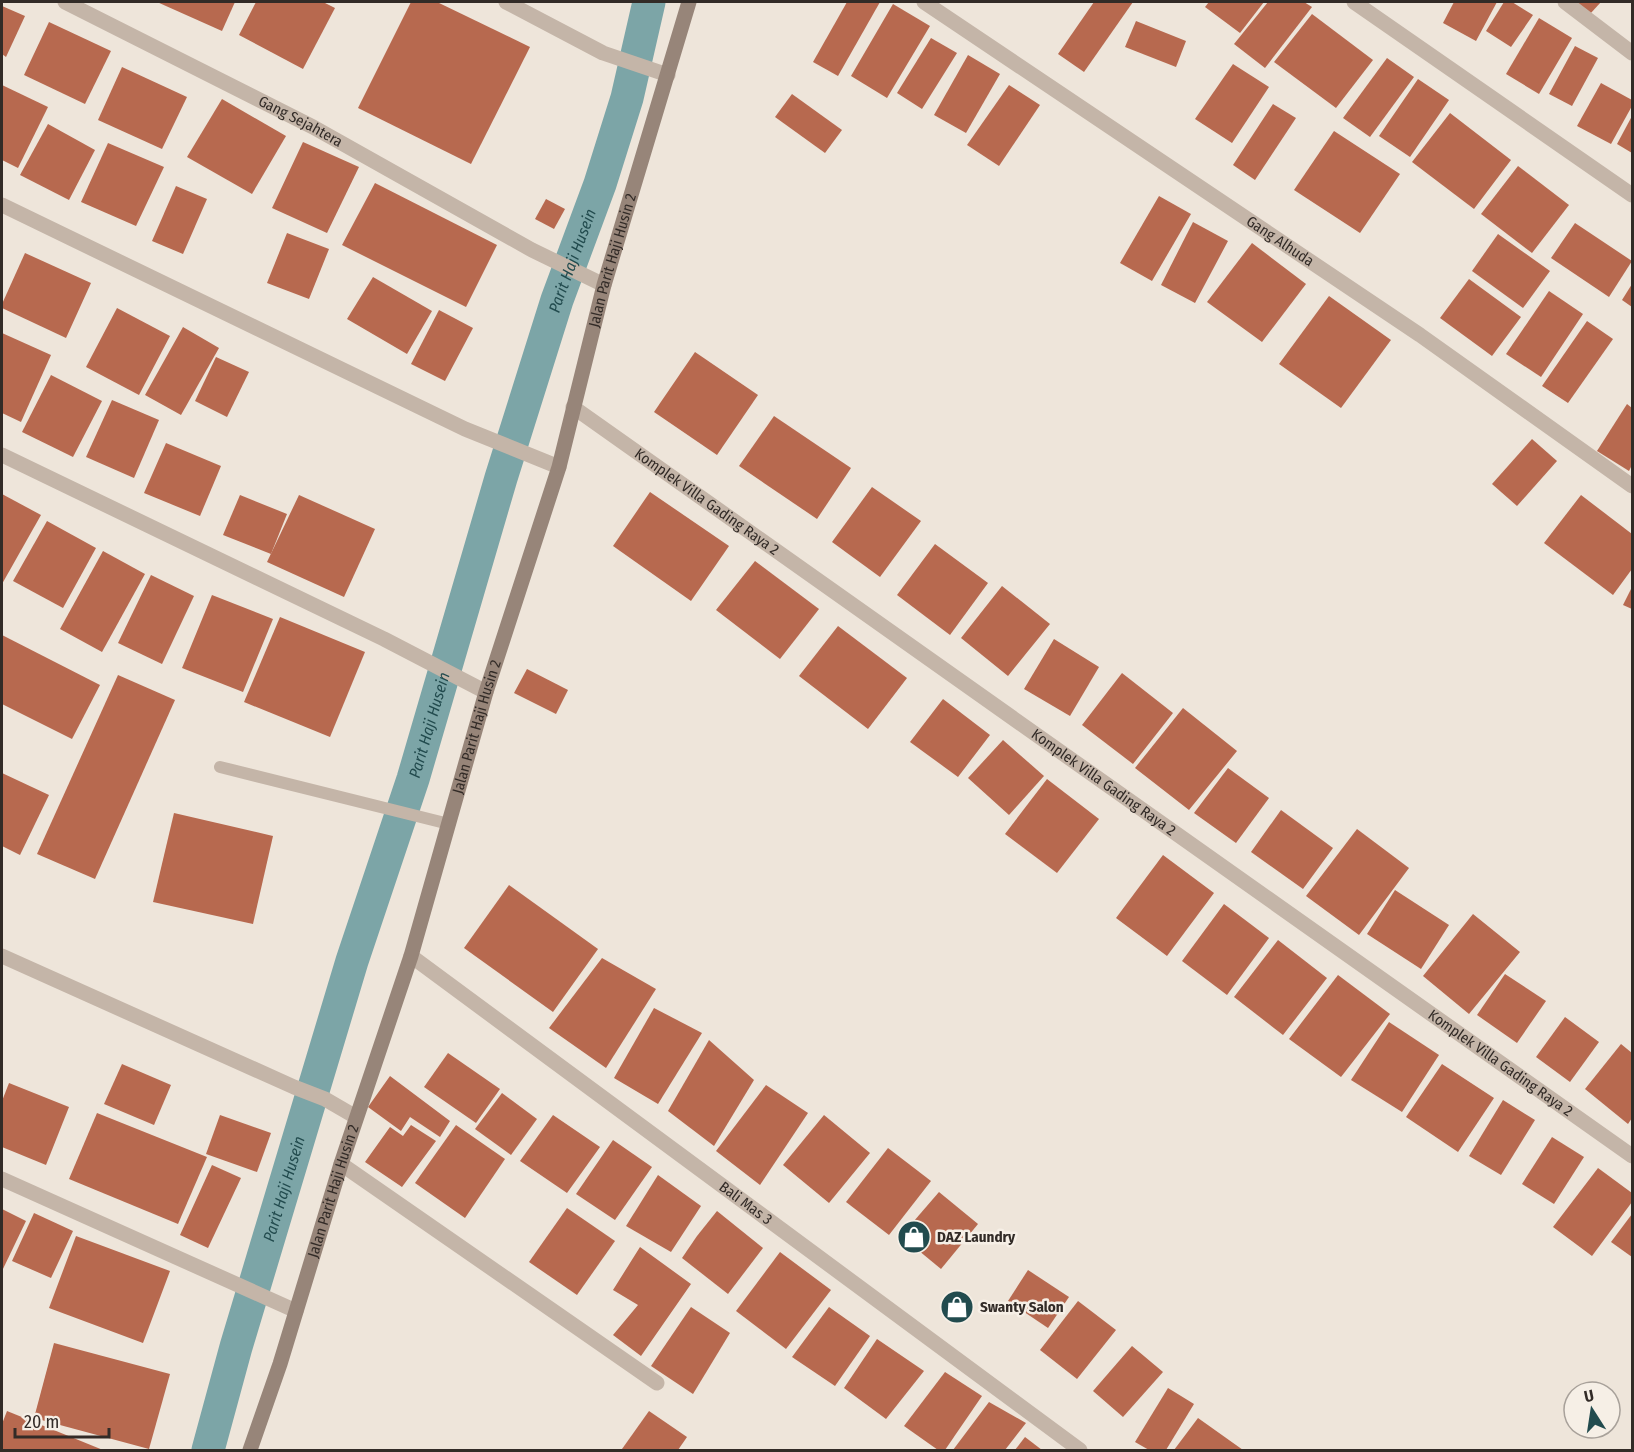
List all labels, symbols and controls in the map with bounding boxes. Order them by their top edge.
street label: Gang Sejahtera [255,92,346,151]
street label: Jalan Parit Haji Husin 2 [585,191,640,329]
water label: Parit Haji Husein [544,206,599,315]
street label: Gang Alhuda [1243,212,1317,270]
street label: Komplek Villa Gading Raya 2 [631,445,783,559]
street label: Jalan Parit Haji Husin 2 [449,657,505,796]
water label: Parit Haji Husein [404,670,453,780]
street label: Komplek Villa Gading Raya 2 [1028,725,1180,840]
street label: Komplek Villa Gading Raya 2 [1425,1006,1576,1120]
street label: Jalan Parit Haji Husin 2 [304,1122,363,1260]
water label: Parit Haji Husein [259,1134,308,1244]
street label: Bali Mas 3 [716,1178,776,1229]
shop icon: DAZ Laundry [896,1219,932,1255]
place label: DAZ Laundry [937,1228,1016,1246]
shop icon: Swanty Salon [939,1289,975,1325]
place label: Swanty Salon [980,1298,1064,1316]
north arrow [1562,1380,1622,1440]
text: U [1582,1386,1596,1406]
scale bar [15,1401,110,1439]
text: 20 m [24,1411,59,1433]

